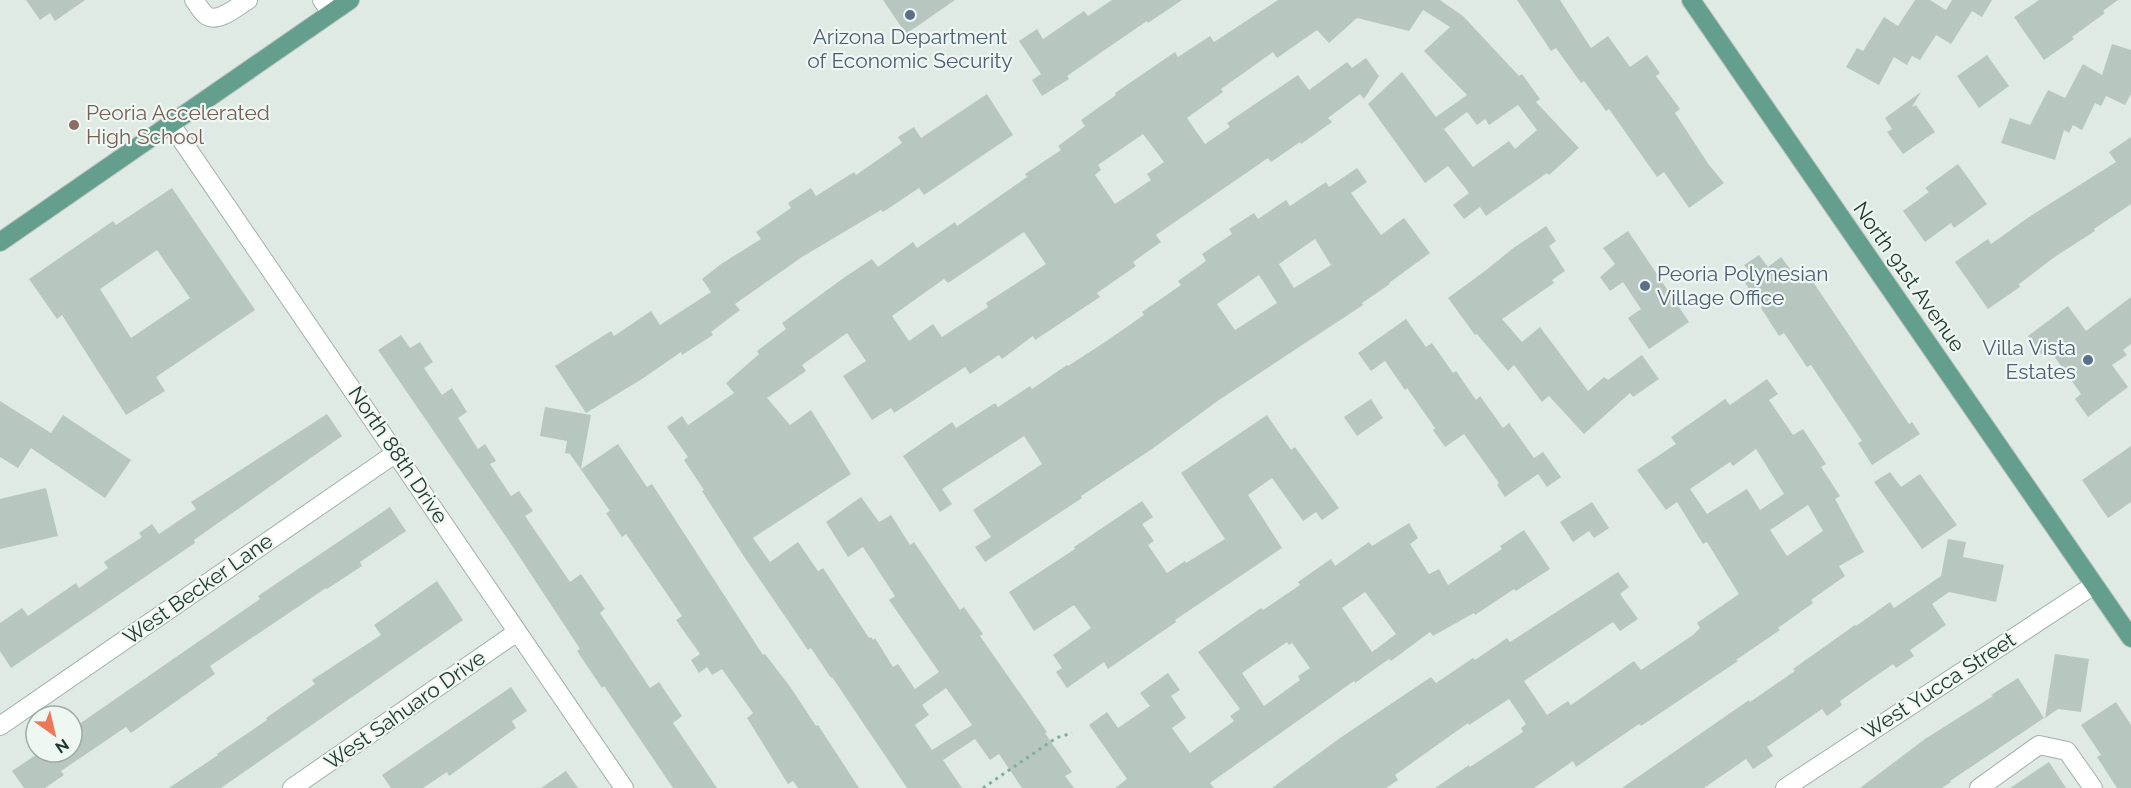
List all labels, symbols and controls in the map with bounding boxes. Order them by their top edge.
marker: Arizona Department of Economic Security [903,8,917,22]
place label: Arizona Department of Economic Security [807,24,1013,73]
place label: Peoria Accelerated High School [86,100,270,149]
marker: Peoria Accelerated High School [67,118,81,132]
street label: North 91st Avenue [1848,197,1971,357]
place label: Peoria Polynesian Village Office [1657,261,1829,310]
marker: Peoria Polynesian Village Office [1638,279,1652,293]
place label: Villa Vista Estates [1982,335,2076,384]
marker: Villa Vista Estates [2081,353,2095,367]
street label: North 88th Drive [343,381,454,528]
street label: West Becker Lane [118,528,277,649]
street label: West Yucca Street [1857,627,2020,744]
street label: West Sahuaro Drive [319,645,490,775]
north arrow [24,704,84,764]
text: N [52,735,72,757]

